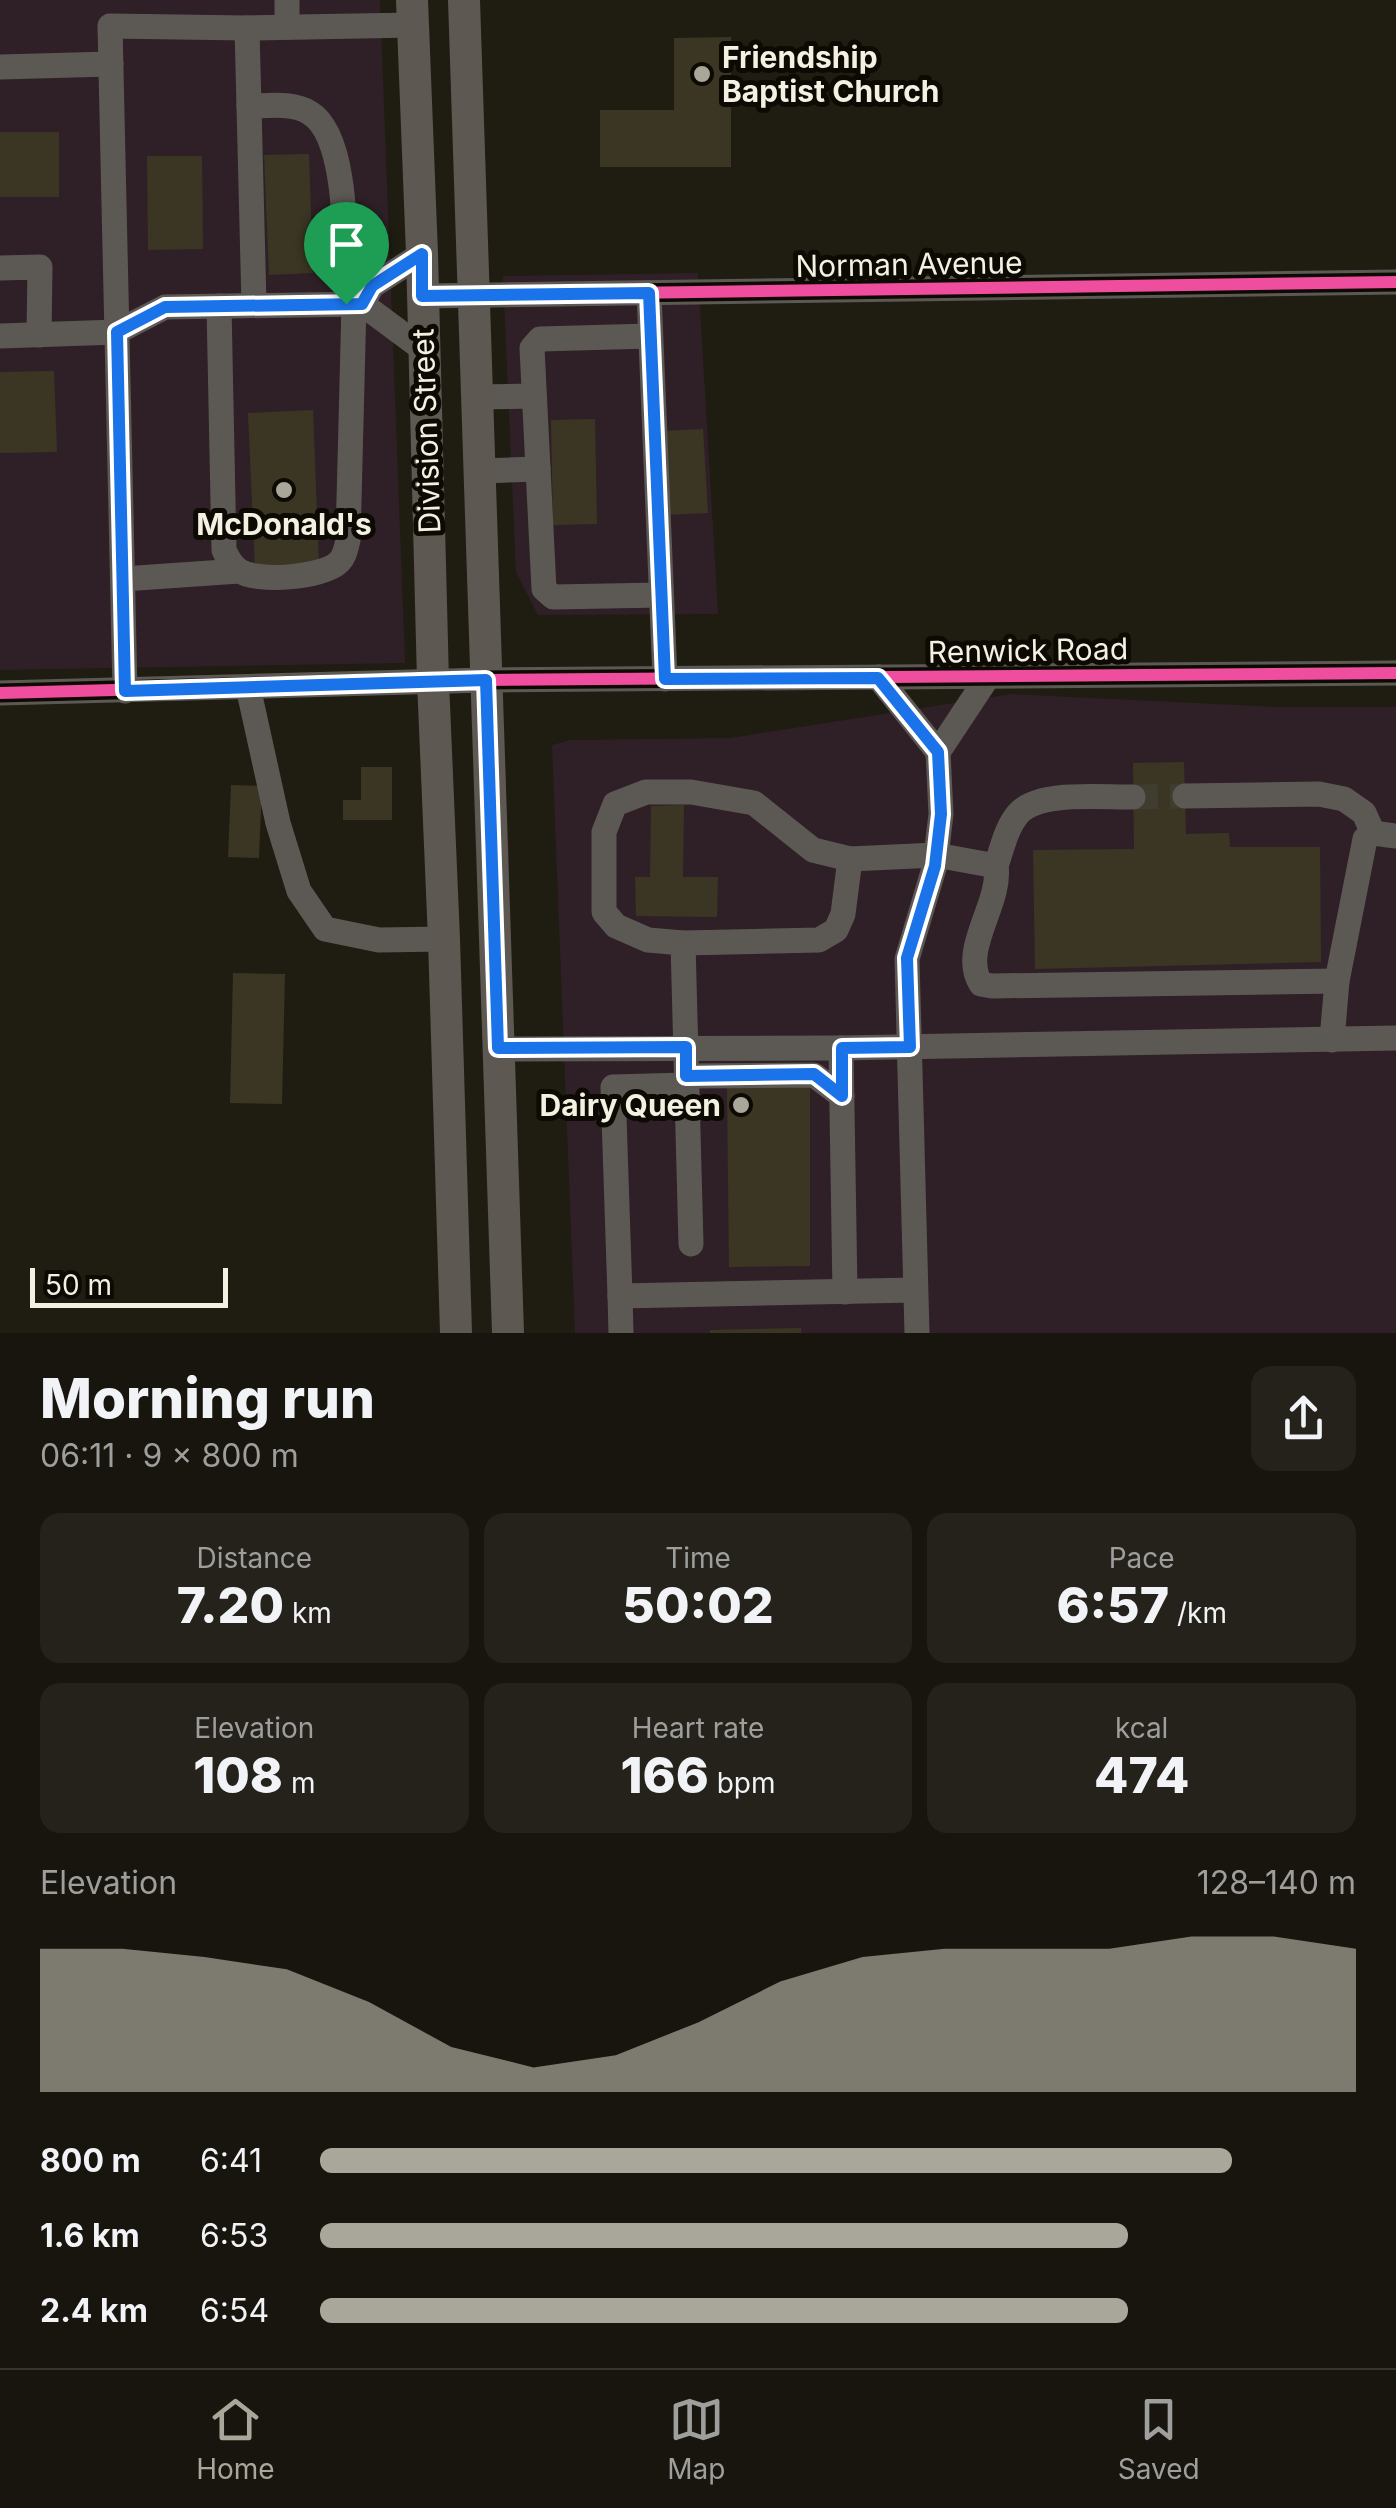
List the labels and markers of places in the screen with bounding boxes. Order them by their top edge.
place label: Friendship Baptist Church [722,39,940,109]
marker: Friendship Baptist Church [691,63,713,85]
pin [304,202,389,305]
marker: McDonald's [273,479,295,501]
place label: McDonald's [196,506,372,542]
place label: Dairy Queen [540,1087,721,1123]
marker: Dairy Queen [730,1094,752,1116]

